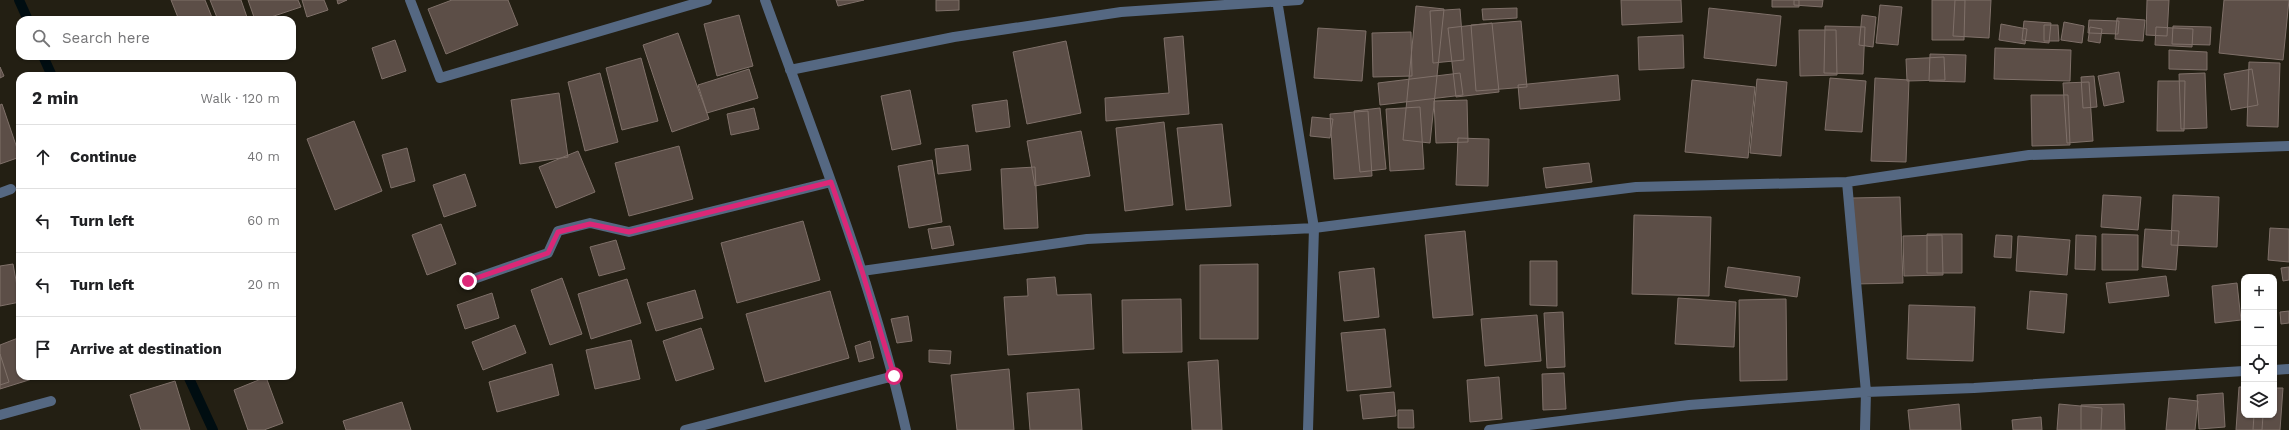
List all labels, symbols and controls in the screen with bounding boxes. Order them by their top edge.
search box [16,16,296,60]
icon: search [30,27,52,49]
text: Search here [62,29,150,47]
text: 2 min [32,88,78,108]
text: Walk · 120 m [201,91,280,106]
icon: ahead [32,146,54,168]
text: Continue [70,148,137,166]
text: 40 m [247,149,280,164]
icon: left [32,210,54,232]
text: Turn left [70,212,134,230]
text: 60 m [247,213,280,228]
route end [459,272,477,290]
icon: left [32,274,54,296]
map controls [2241,274,2277,418]
button: + [2241,274,2277,310]
text: Turn left [70,276,134,294]
text: 20 m [248,277,280,292]
button: − [2241,310,2277,346]
icon: arrive [32,338,54,360]
text: Arrive at destination [70,340,222,358]
button: locate [2241,346,2277,382]
route start [885,367,903,385]
button: layers [2241,382,2277,418]

